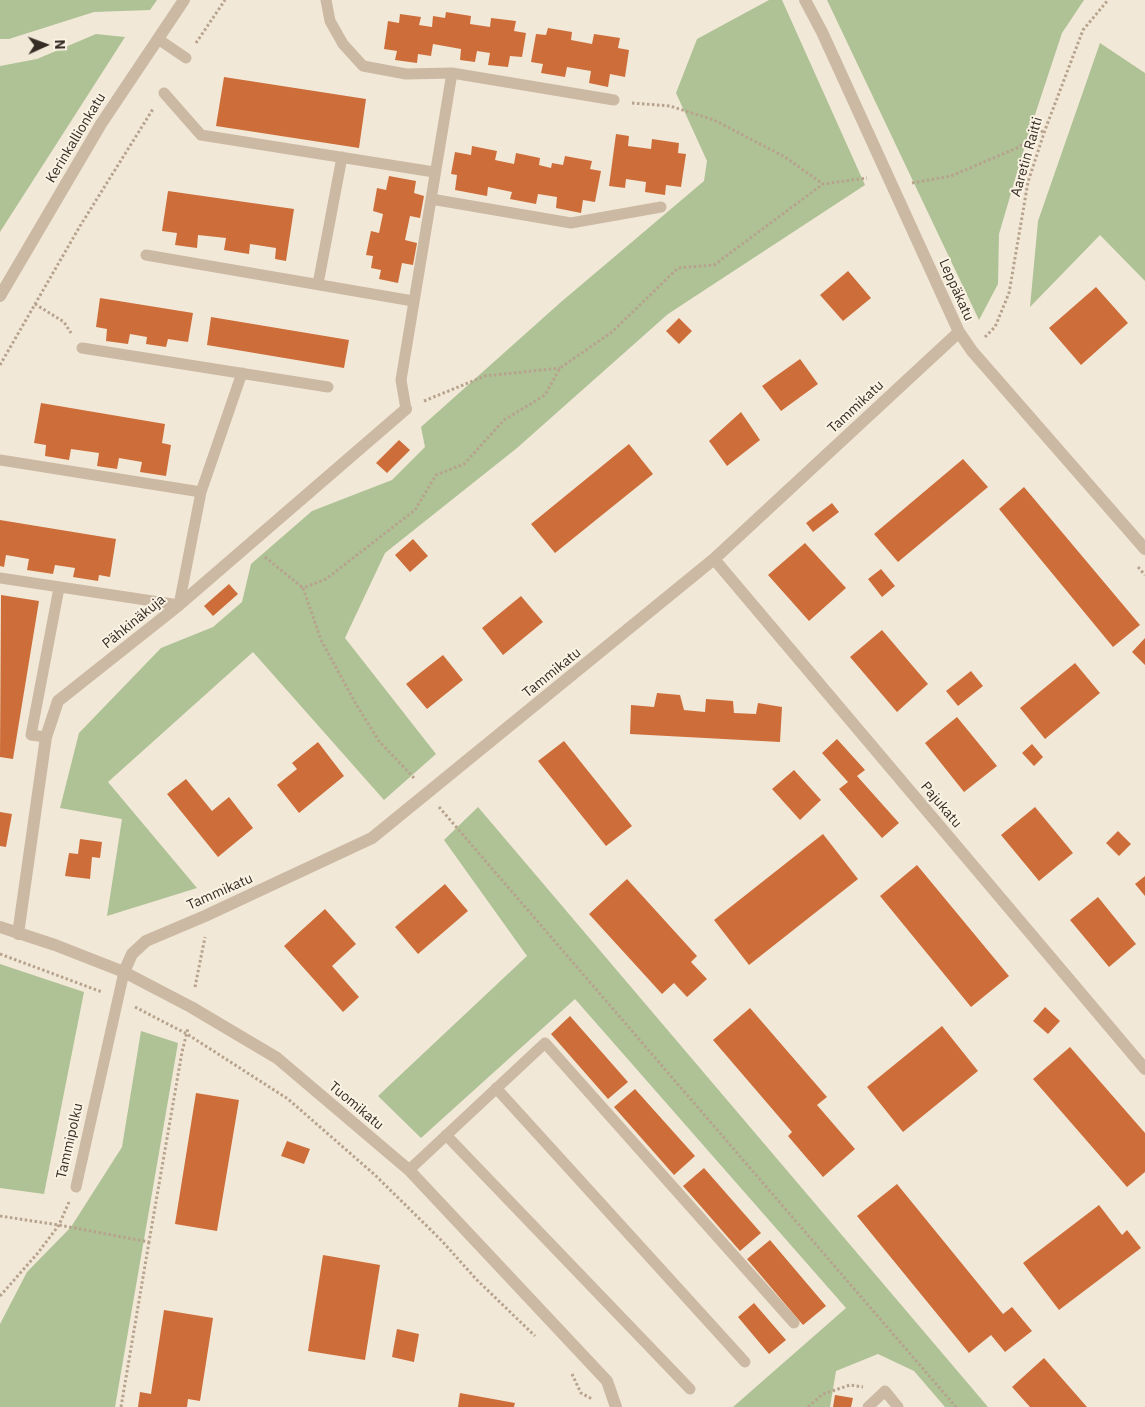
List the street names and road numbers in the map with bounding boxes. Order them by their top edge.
street label: Kerinkallionkatu [43,90,109,186]
street label: Aaretin Raitti [1008,115,1046,199]
street label: Leppäkatu [935,256,977,324]
street label: Tammikatu [825,377,887,437]
street label: Pähkinäkuja [99,591,169,653]
street label: Tammikatu [519,644,585,702]
street label: Pajukatu [917,779,965,831]
street label: Tammikatu [185,870,255,914]
street label: Tuomikatu [325,1078,387,1134]
street label: Tammipolku [53,1101,87,1181]

